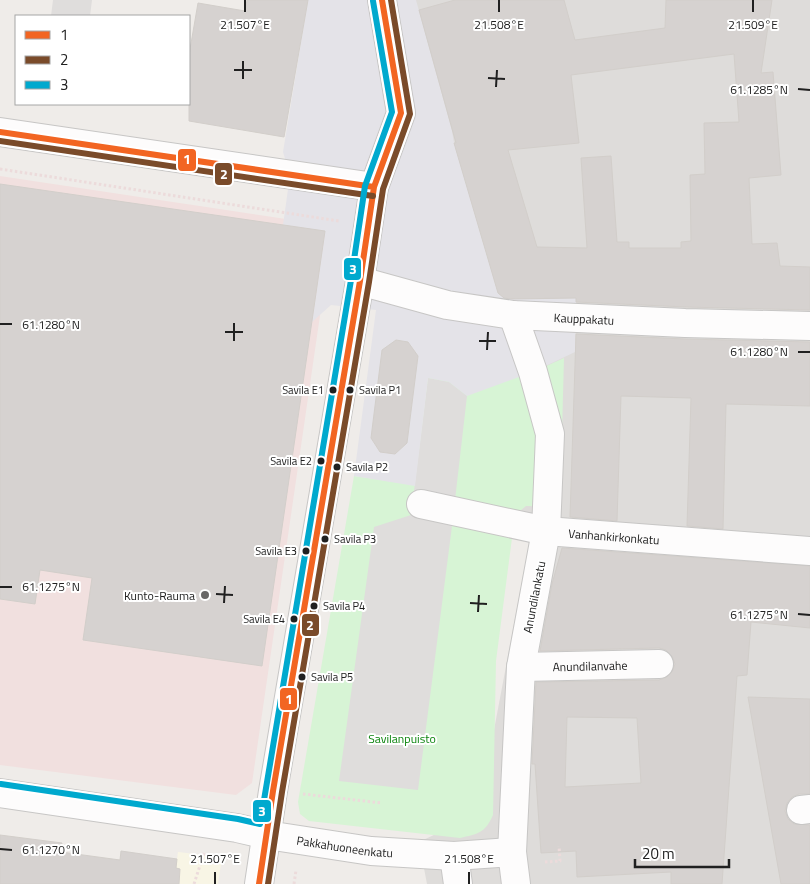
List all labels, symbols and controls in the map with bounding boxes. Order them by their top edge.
legend [15,15,190,105]
text: 21.507°E [220,15,270,34]
text: 21.508°E [474,15,524,34]
text: 21.509°E [728,15,778,34]
text: 1 [60,23,68,46]
text: 2 [60,48,68,71]
text: 3 [60,73,68,96]
text: 61.1285°N [730,80,788,99]
line badge: 1 [177,148,197,172]
text: 1 [183,148,191,169]
line badge: 2 [214,162,233,186]
text: 2 [220,163,228,184]
line badge: 3 [343,257,362,281]
text: 3 [349,258,357,279]
street label: Kauppakatu [553,307,614,329]
text: 61.1280°N [22,315,80,334]
text: 61.1280°N [730,342,788,361]
place label: Savila E1 [282,382,324,398]
place label: Savila P1 [359,382,401,398]
marker: Savila E1 [328,385,338,395]
marker: Savila P1 [345,385,355,395]
place label: Savila E2 [270,453,312,469]
marker: Savila E2 [316,456,326,466]
place label: Savila P2 [346,459,388,475]
marker: Savila P2 [332,462,342,472]
street label: Vanhankirkonkatu [568,523,660,549]
place label: Savila P3 [334,531,376,547]
marker: Savila P3 [320,534,330,544]
place label: Savila E3 [255,543,297,559]
marker: Savila E3 [301,546,311,556]
street label: Anundilankatu [518,559,550,635]
text: 61.1275°N [22,577,80,596]
place label: Kunto-Rauma [124,586,195,605]
marker: Kunto-Rauma [199,589,211,601]
place label: Savila P4 [323,598,365,614]
marker: Savila P4 [309,601,319,611]
text: 61.1275°N [730,605,788,624]
place label: Savila E4 [243,611,285,627]
line badge: 2 [301,613,320,637]
marker: Savila E4 [289,614,299,624]
text: 2 [306,614,314,635]
street label: Anundilanvahe [552,655,628,676]
place label: Savila P5 [311,669,353,685]
marker: Savila P5 [297,672,307,682]
line badge: 1 [279,687,298,711]
text: 1 [285,688,293,709]
park label: Savilanpuisto [368,729,436,748]
line badge: 3 [252,799,272,823]
text: 3 [258,800,266,821]
street label: Pakkahuoneenkatu [295,830,393,862]
scale bar [635,836,729,868]
text: 61.1270°N [22,840,80,859]
text: 20 m [642,842,675,865]
text: 21.507°E [190,849,240,868]
text: 21.508°E [444,849,494,868]

